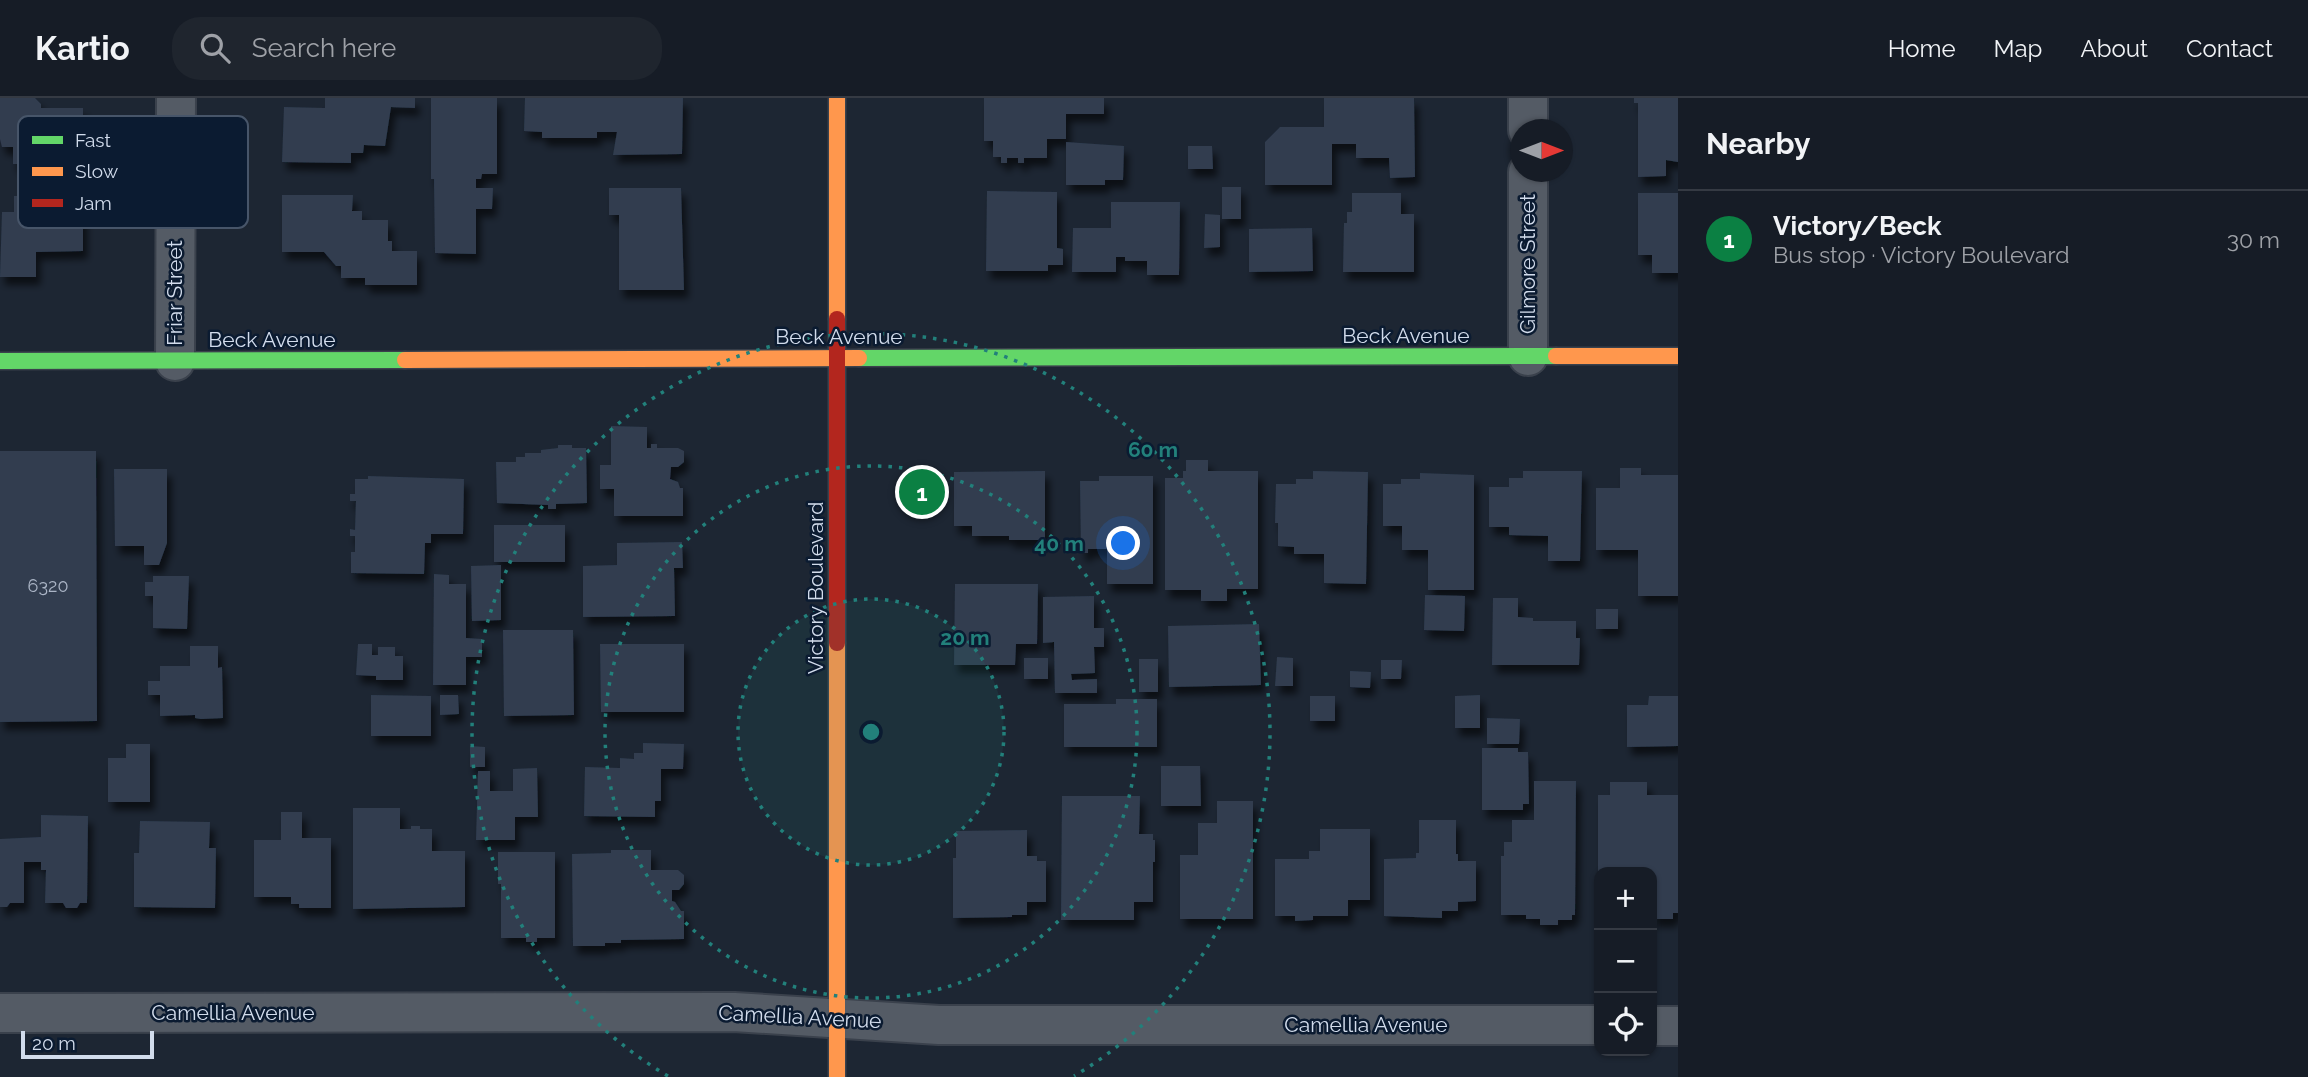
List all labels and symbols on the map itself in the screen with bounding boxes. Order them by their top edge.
legend [18,116,248,228]
north arrow [1510,119,1573,182]
text: Fast [75,129,111,151]
text: Slow [75,160,119,182]
text: Jam [75,192,112,214]
street label: Gilmore Street [1515,194,1540,334]
street label: Friar Street [162,240,187,346]
street label: Beck Avenue [1342,323,1470,348]
street label: Beck Avenue [775,324,903,349]
street label: Beck Avenue [208,327,336,352]
text: 60 m [1128,437,1178,462]
pin: 1 [899,466,945,518]
street label: Victory Boulevard [803,502,828,674]
your location [1106,526,1140,560]
text: 40 m [1034,531,1084,556]
house number: 6320 [28,575,68,596]
text: 20 m [940,625,990,650]
centre of rings [859,720,883,744]
street label: Camellia Avenue [151,1000,315,1025]
street label: Camellia Avenue [718,1000,882,1033]
street label: Camellia Avenue [1284,1012,1448,1037]
scale bar [21,1028,154,1060]

